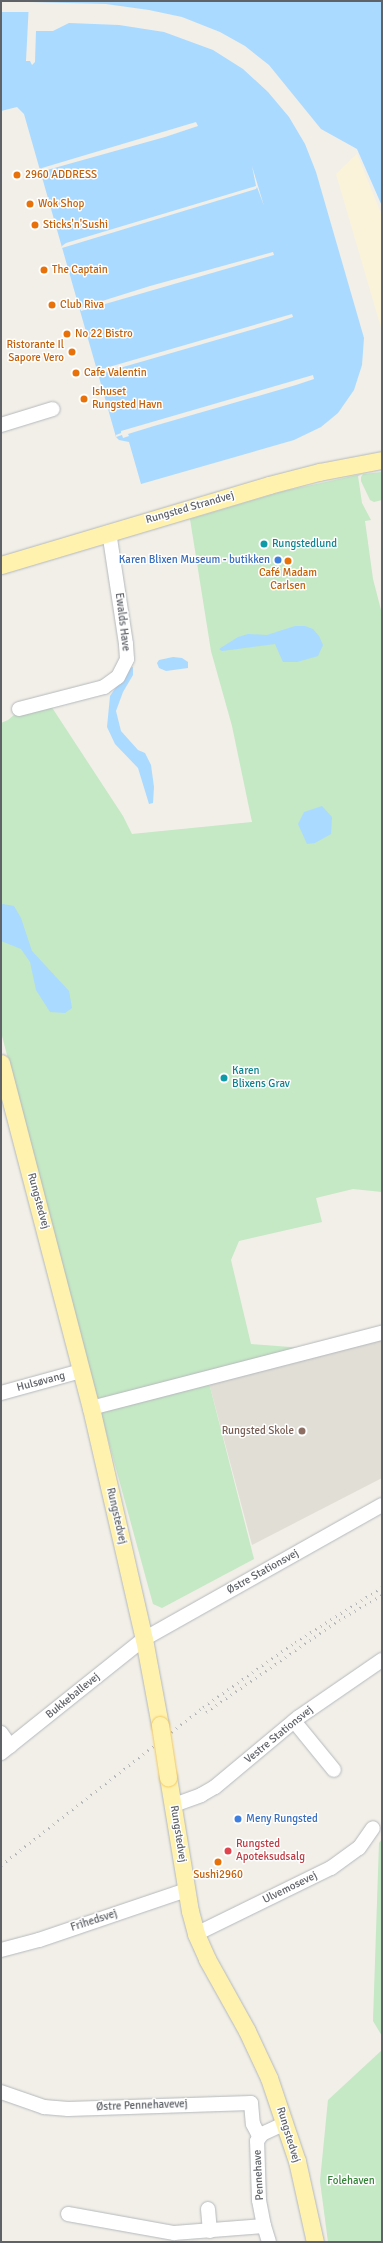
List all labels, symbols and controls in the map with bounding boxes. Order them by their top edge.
place label: 2960 ADDRESS [25,168,97,182]
marker: 2960 ADDRESS [12,170,22,180]
place label: Wok Shop [38,197,84,211]
marker: Wok Shop [25,199,35,209]
place label: Sticks'n'Sushi [43,218,108,232]
marker: Sticks'n'Sushi [30,220,40,230]
place label: The Captain [52,263,108,277]
marker: The Captain [39,265,49,275]
place label: Club Riva [60,298,104,312]
marker: Club Riva [47,300,57,310]
place label: No 22 Bistro [75,327,133,341]
marker: No 22 Bistro [62,329,72,339]
place label: Ristorante Il Sapore Vero [6,339,64,365]
marker: Ristorante Il Sapore Vero [67,347,77,357]
place label: Cafe Valentin [84,366,147,380]
marker: Cafe Valentin [71,368,81,378]
place label: Ishuset Rungsted Havn [92,386,162,412]
marker: Ishuset Rungsted Havn [79,394,89,404]
street label: Rungsted Strandvej [144,489,236,527]
place label: Rungstedlund [272,537,337,551]
marker: Rungstedlund [259,539,269,549]
place label: Karen Blixen Museum - butikken [119,553,270,567]
marker: Karen Blixen Museum - butikken [273,555,283,565]
marker: Café Madam Carlsen [283,556,293,566]
place label: Café Madam Carlsen [259,567,317,593]
street label: Ewalds Have [112,592,132,652]
place label: Karen Blixens Grav [232,1065,290,1091]
marker: Karen Blixens Grav [219,1073,229,1083]
street label: Rungstedvej [24,1172,52,1230]
street label: Hulsøvang [15,1369,67,1395]
place label: Rungsted Skole [222,1424,294,1438]
marker: Rungsted Skole [297,1426,307,1436]
street label: Rungstedvej [103,1486,129,1546]
street label: Østre Stationsvej [225,1547,301,1597]
street label: Bukkeballevej [43,1670,103,1722]
street label: Vestre Stationsvej [242,1703,316,1767]
street label: Rungstedvej [167,1805,189,1863]
place label: Meny Rungsted [246,1812,318,1826]
marker: Meny Rungsted [233,1814,243,1824]
place label: Rungsted Apoteksudsalg [236,1838,305,1864]
marker: Rungsted Apoteksudsalg [223,1846,233,1856]
marker: Sushi2960 [213,1857,223,1867]
place label: Sushi2960 [193,1868,243,1882]
street label: Ulvemosevej [261,1869,319,1907]
street label: Frihedsvej [69,1907,119,1935]
street label: Østre Pennehavevej [96,2098,188,2114]
street label: Rungstedvej [273,2106,303,2164]
street label: Pennehave [251,2149,267,2201]
park label: Folehaven [327,2174,375,2188]

